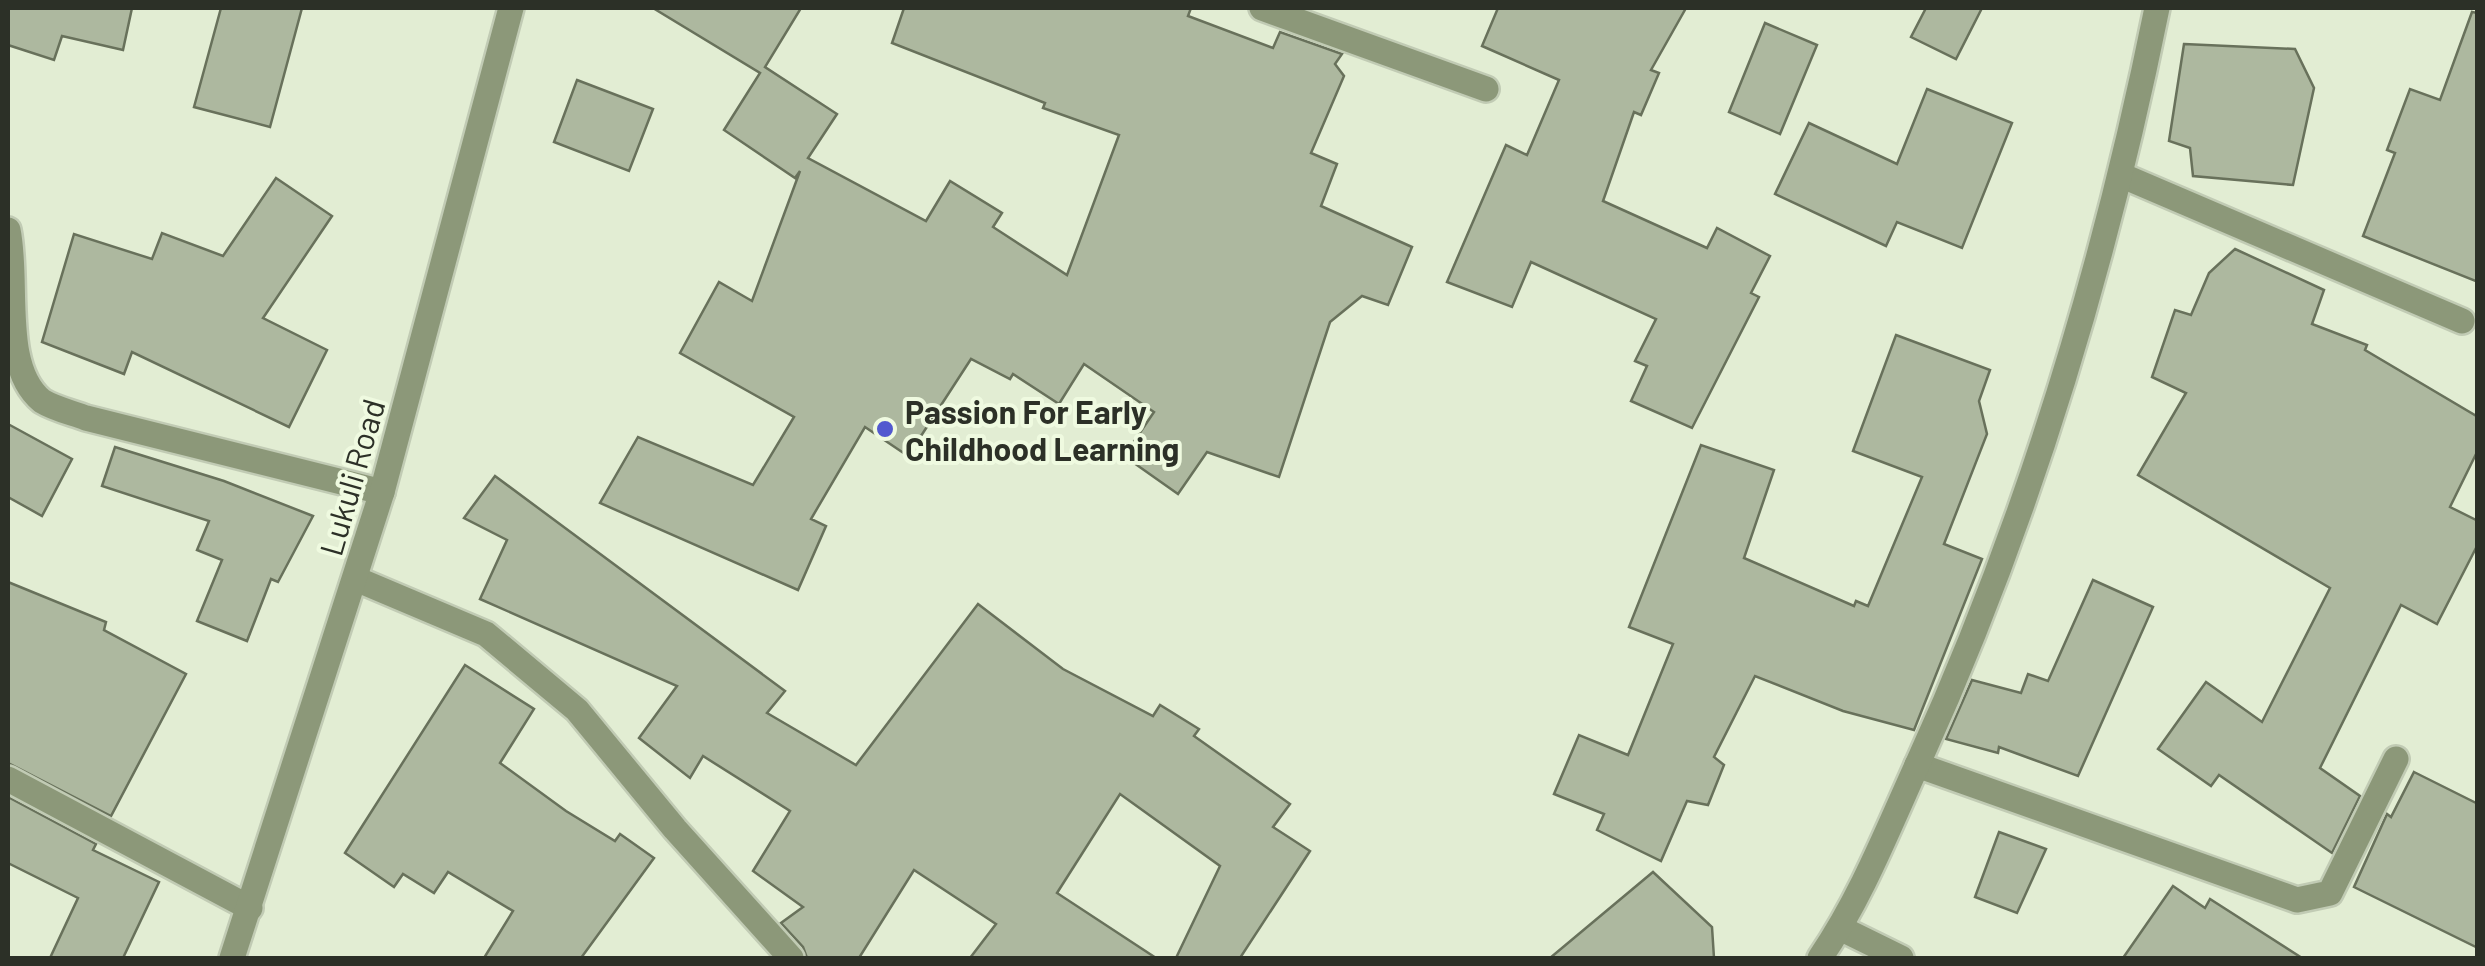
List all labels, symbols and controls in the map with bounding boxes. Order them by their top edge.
place label: Passion For Early Childhood Learning [905,392,1179,467]
street label: Lukuli Road [311,394,391,560]
marker: Passion For Early Childhood Learning [874,418,896,440]

